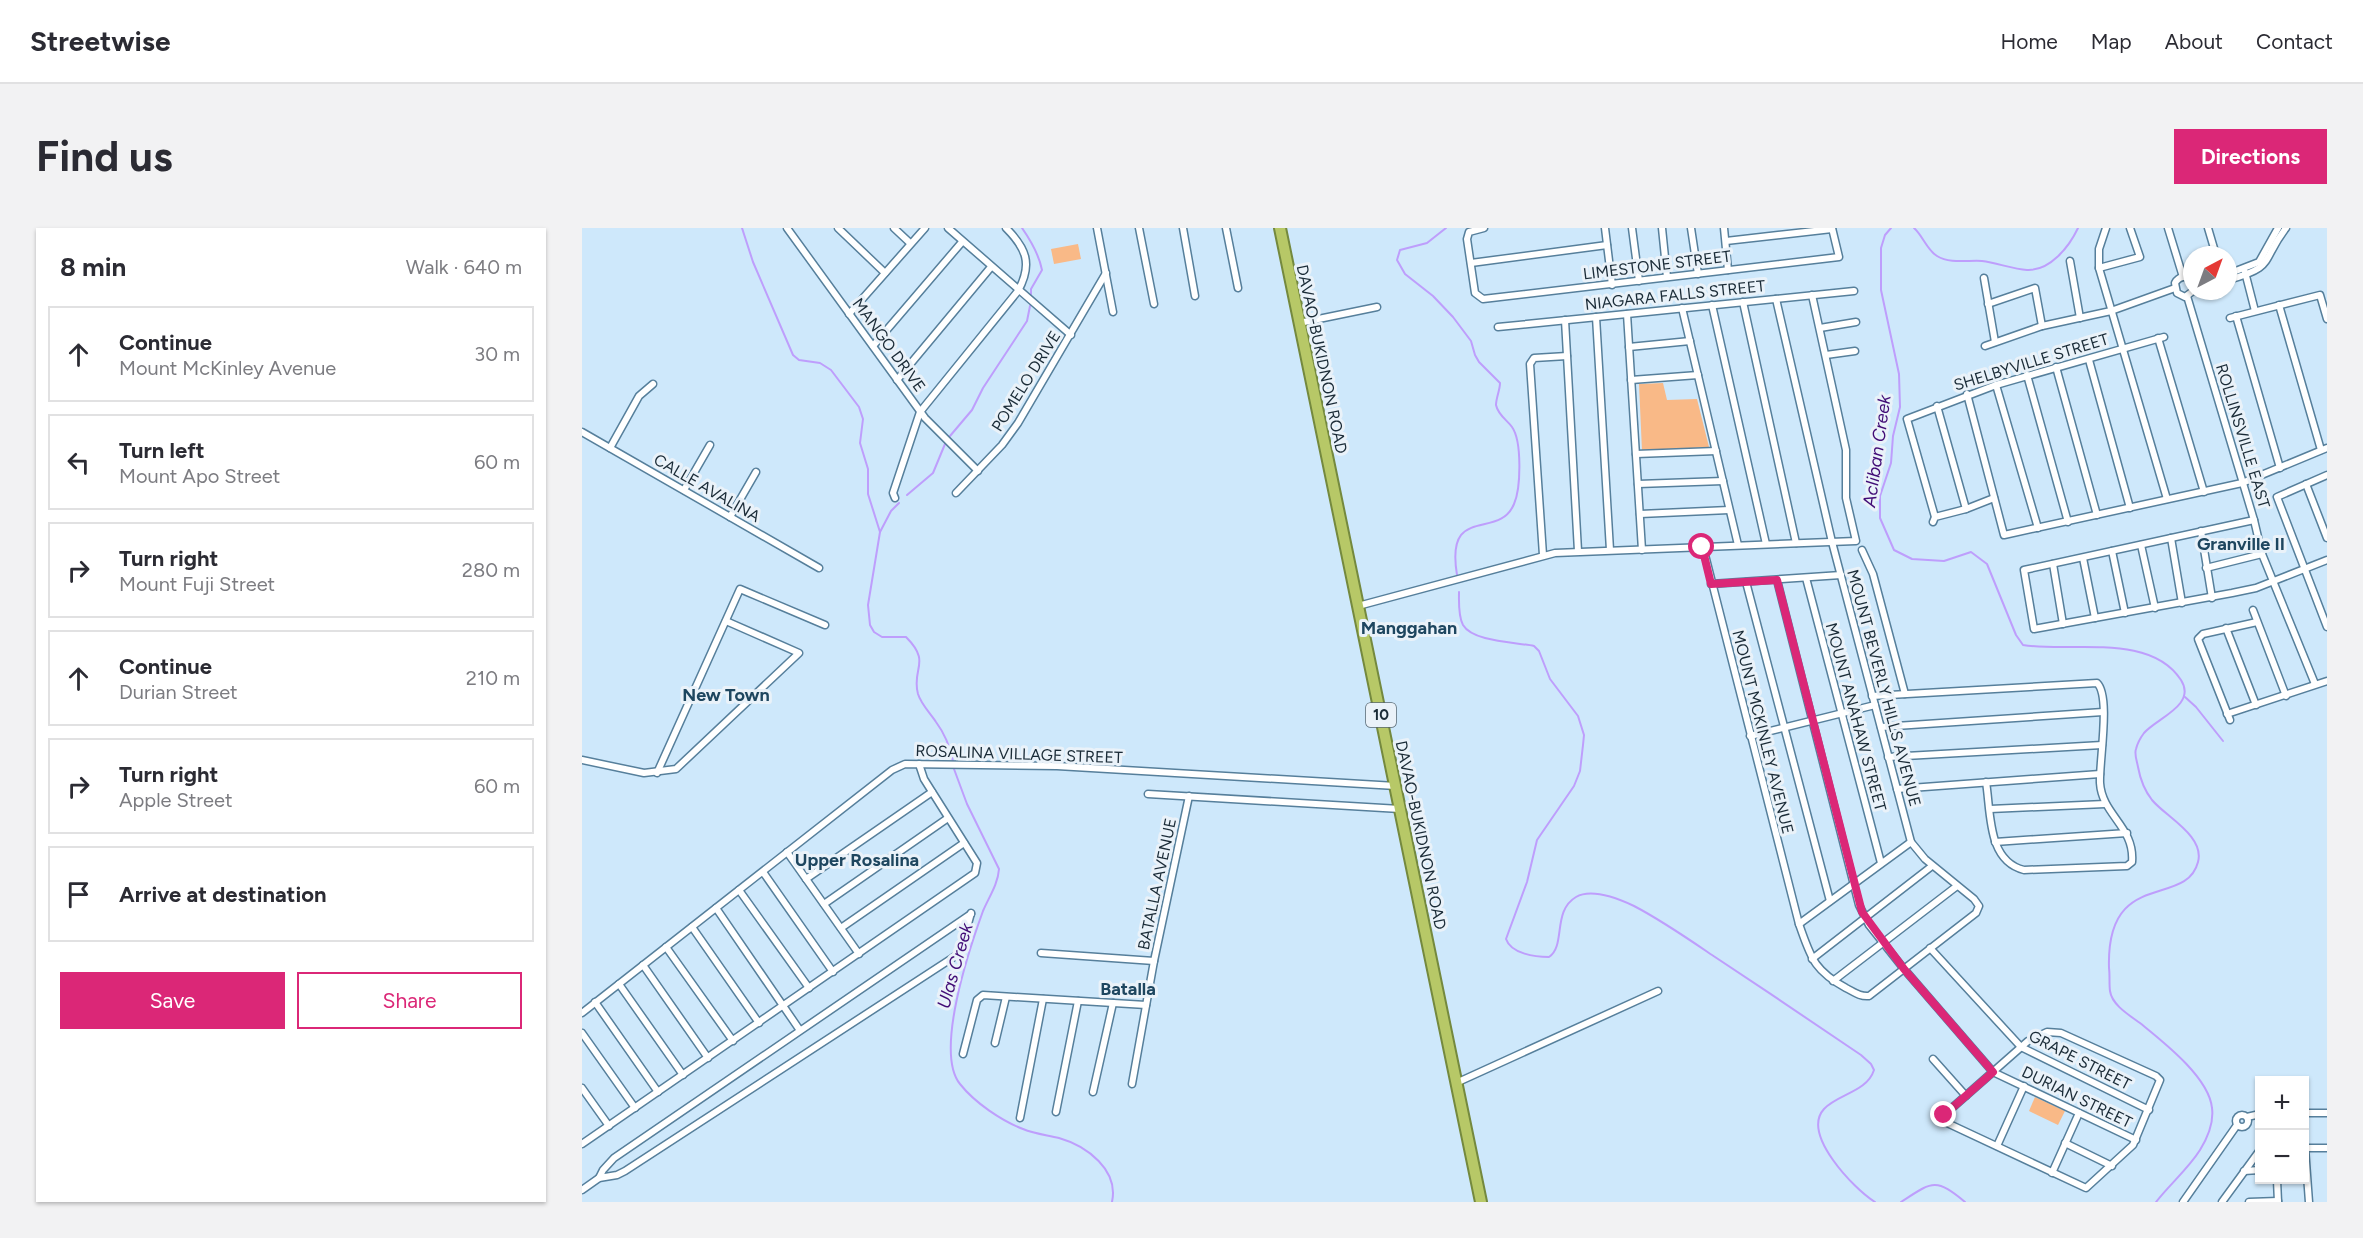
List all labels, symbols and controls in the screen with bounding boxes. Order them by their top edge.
text: Streetwise [30,24,170,58]
text: Home [2001,29,2058,54]
text: Map [2091,29,2132,54]
text: About [2165,29,2223,54]
text: Contact [2256,29,2333,54]
button: Directions [2174,129,2327,184]
text: Find us [36,131,173,182]
street label: LIMESTONE STREET [1582,246,1732,284]
north arrow [2183,246,2237,300]
text: 8 min [60,251,126,283]
text: Walk · 640 m [406,255,522,279]
street label: DAVAO-BUKIDNON ROAD [1293,263,1351,455]
street label: NIAGARA FALLS STREET [1584,276,1766,314]
street label: MANGO DRIVE [849,294,929,396]
street label: POMELO DRIVE [987,327,1065,435]
text: Continue [119,329,212,356]
street label: SHELBYVILLE STREET [1951,329,2111,395]
icon: ahead [62,338,95,371]
text: 30 m [474,342,520,366]
text: Mount McKinley Avenue [119,356,336,380]
street label: ROLLINSVILLE EAST [2212,361,2274,511]
water label: Acliban Creek [1858,392,1896,510]
text: Turn left [119,437,205,464]
icon: left [62,446,95,479]
text: 60 m [474,450,520,474]
street label: CALLE AVALINA [650,450,764,526]
text: Mount Apo Street [119,464,280,488]
route start [1688,533,1714,559]
district label: Granville II [2197,533,2285,555]
text: Turn right [119,545,218,572]
icon: right [62,554,95,587]
text: 280 m [462,558,520,582]
street label: MOUNT BEVERLY HILLS AVENUE [1843,567,1925,809]
text: Mount Fuji Street [119,572,275,596]
district label: Manggahan [1361,617,1457,639]
street label: MOUNT ANAHAW STREET [1822,621,1890,814]
street label: MOUNT MCKINLEY AVENUE [1728,628,1798,836]
text: Continue [119,653,212,680]
icon: ahead [62,662,95,695]
text: 210 m [466,666,520,690]
text: Durian Street [119,680,238,704]
district label: New Town [682,684,770,706]
road number: 10 [1366,703,1396,727]
street label: DAVAO-BUKIDNON ROAD [1392,739,1450,931]
street label: ROSALINA VILLAGE STREET [915,741,1123,767]
text: Turn right [119,761,218,788]
icon: right [62,770,95,803]
text: 60 m [474,774,520,798]
text: Apple Street [119,788,232,812]
street label: BATALLA AVENUE [1134,816,1180,952]
district label: Upper Rosalina [795,849,919,871]
icon: arrive [62,878,95,911]
text: Arrive at destination [119,881,327,908]
water label: Ulas Creek [932,920,978,1011]
button: Save [60,972,285,1029]
button: Share [297,972,522,1029]
district label: Batalla [1100,978,1156,1000]
street label: GRAPE STREET [2026,1026,2134,1094]
street label: DURIAN STREET [2019,1062,2135,1132]
map controls [2255,1076,2309,1184]
button: + [2255,1076,2309,1130]
route end [1930,1101,1956,1127]
button: − [2255,1130,2309,1184]

